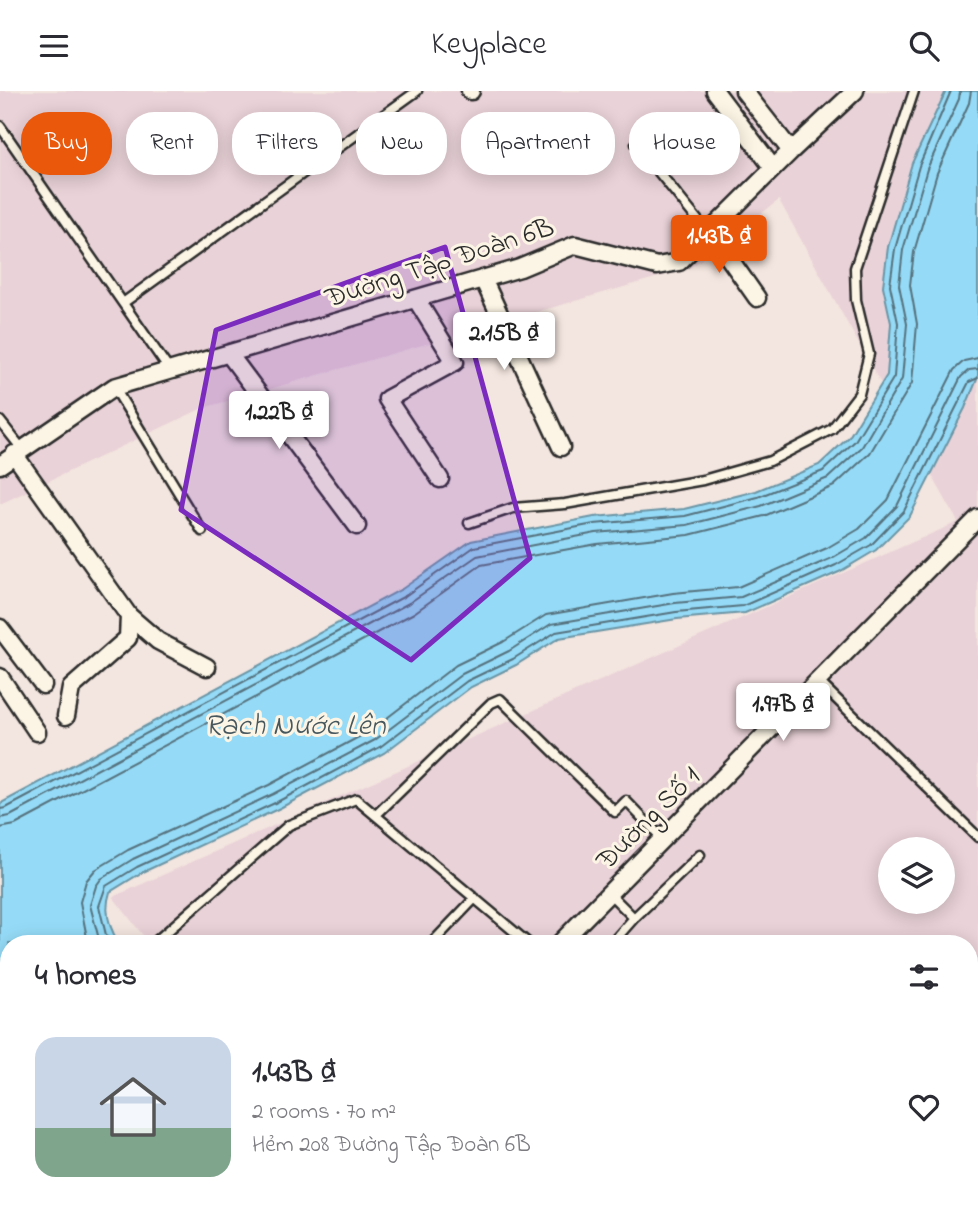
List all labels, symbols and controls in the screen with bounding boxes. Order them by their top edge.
text: Keyplace [431,22,547,69]
icon: menu [35,27,73,65]
icon: search [905,27,943,65]
chip: Buy [21,112,112,175]
chip: Rent [126,112,218,175]
chip: Filters [232,112,342,175]
chip: New [356,112,447,175]
chip: Apartment [461,112,615,175]
chip: House [629,112,740,175]
street label: Đường Tập Đoàn 6B [320,208,560,321]
pin: 1.43B ₫ [654,215,784,275]
text: 1.43B ₫ [687,221,751,254]
pin: 2.15B ₫ [439,313,569,372]
text: 2.15B ₫ [469,318,539,351]
pin: 1.22B ₫ [214,391,344,451]
text: 1.22B ₫ [245,397,313,430]
pin: 1.97B ₫ [718,683,848,743]
text: 1.97B ₫ [752,689,814,722]
water label: Rạch Nước Lên [205,705,387,749]
street label: Đường Số 1 [587,758,711,882]
map controls [878,837,955,914]
button: layers [878,837,955,914]
text: 4 homes [35,955,137,999]
icon: filters [905,958,943,996]
text: 1.43B ₫ [252,1052,336,1096]
icon: home [91,1065,175,1149]
icon: heart [905,1088,943,1126]
text: 2 rooms · 70 m² [252,1096,396,1129]
text: Hẻm 208 Đường Tập Đoàn 6B [252,1129,531,1162]

